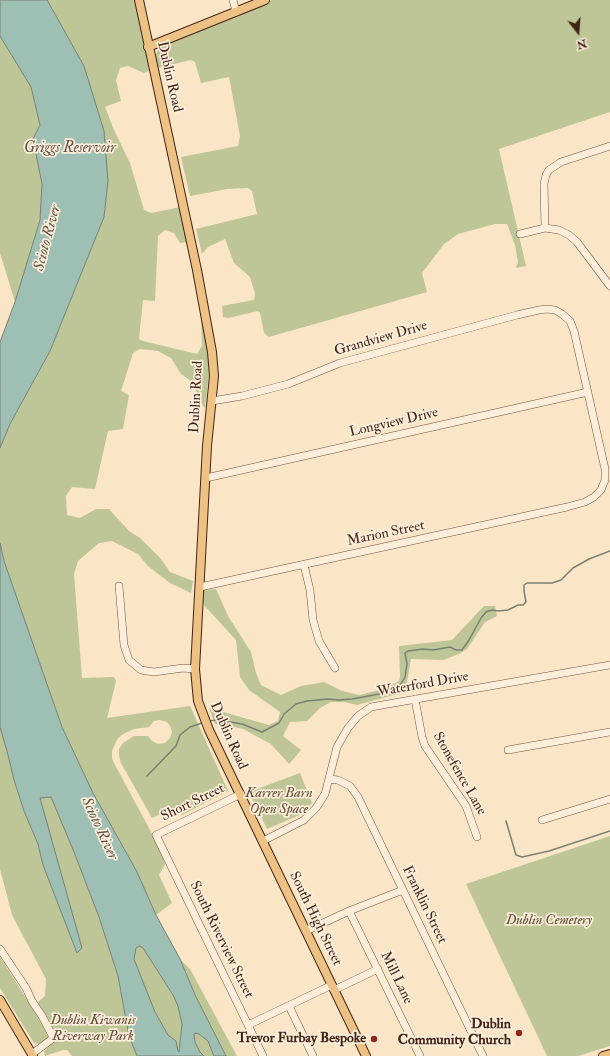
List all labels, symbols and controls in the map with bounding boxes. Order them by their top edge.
north arrow [558,12,598,52]
text: N [575,36,588,52]
street label: Dublin Road [153,40,185,114]
water label: Griggs Reservoir [24,140,116,158]
water label: Scioto River [31,203,65,273]
street label: Grandview Drive [333,318,429,360]
street label: Dublin Road [187,361,207,433]
street label: Longview Drive [348,405,440,441]
street label: Marion Street [346,518,426,550]
street label: Waterford Drive [376,669,470,701]
street label: Dublin Road [206,700,250,772]
street label: Stonefence Lane [428,730,490,818]
street label: Short Street [159,780,227,826]
park label: Karrer Barn Open Space [245,786,313,818]
water label: Scioto River [77,795,121,863]
street label: Franklin Street [398,863,450,947]
street label: South High Street [285,869,345,969]
street label: South Riverview Street [185,879,257,1001]
park label: Dublin Cemetery [506,913,592,929]
street label: Mill Lane [376,949,416,1007]
park label: Dublin Kiwanis Riverway Park [50,1013,136,1046]
place label: Dublin Community Church [398,1017,511,1050]
marker: Dublin Community Church [514,1028,524,1038]
place label: Trevor Furbay Bespoke [237,1031,366,1047]
marker: Trevor Furbay Bespoke [369,1034,379,1044]

